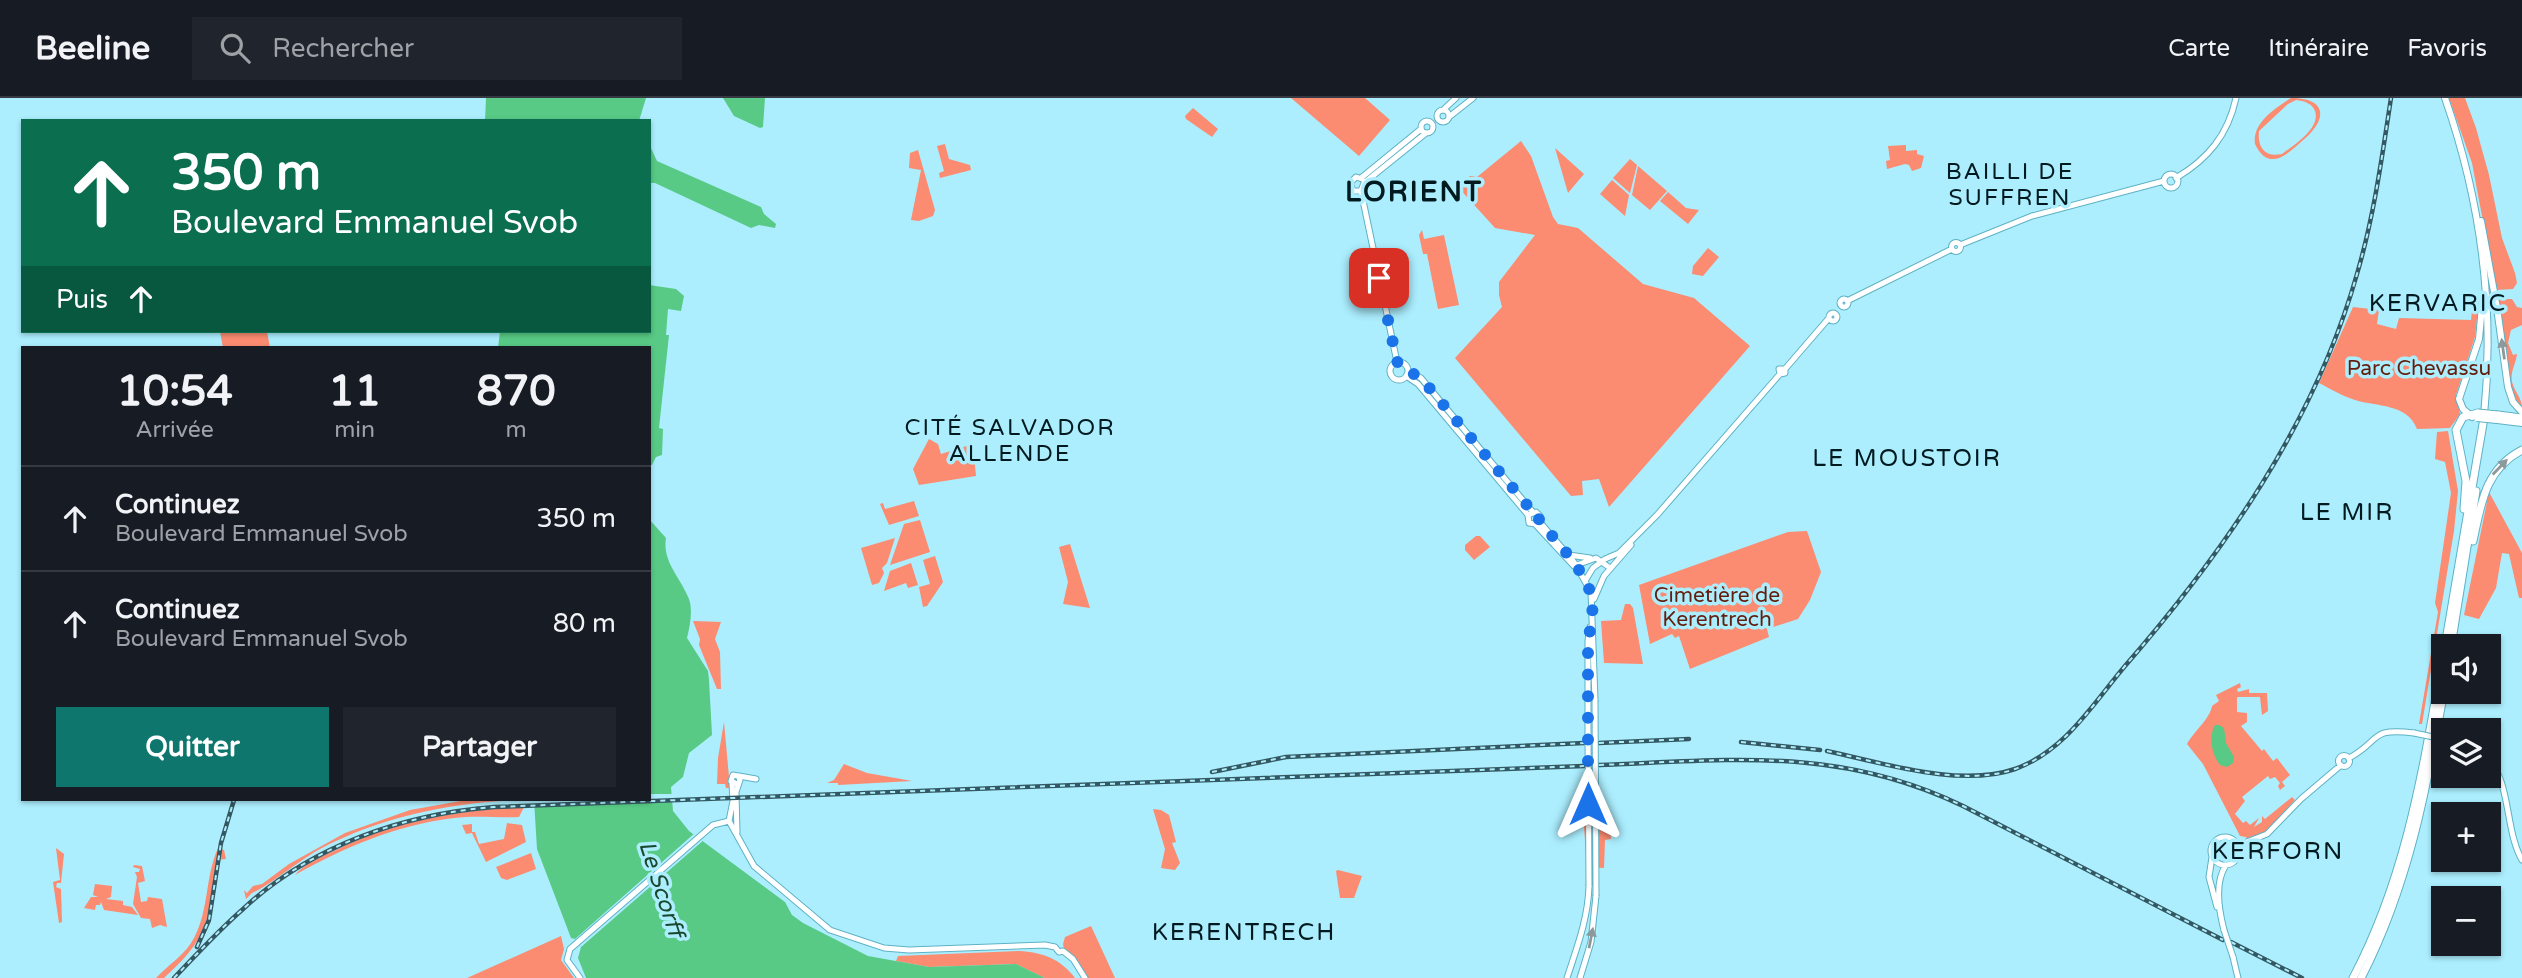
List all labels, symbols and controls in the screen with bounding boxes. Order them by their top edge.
search box [192,17,682,80]
text: Beeline [35,29,150,68]
icon: search [216,29,254,67]
text: Rechercher [272,33,414,64]
text: Carte [2168,34,2230,63]
text: Itinéraire [2268,34,2369,63]
text: Favoris [2407,34,2487,63]
text: 350 m [171,144,321,203]
icon: ahead [56,147,147,238]
district label: BAILLI DE SUFFREN [1946,158,2074,212]
district label: LORIENT [1345,175,1483,209]
text: Boulevard Emmanuel Svob [171,204,578,242]
pin [1349,248,1409,308]
icon: arrive [1360,259,1398,297]
icon: ahead [122,280,160,318]
text: Puis [56,284,108,315]
district label: KERVARIC [2369,289,2507,318]
one-way arrow [2497,337,2508,359]
park label: Parc Chevassu [2347,356,2491,381]
text: 10:54 [116,366,233,417]
text: 11 [328,366,381,417]
text: 870 [476,366,556,417]
district label: CITÉ SALVADOR ALLENDE [904,414,1116,468]
text: Arrivée [135,416,214,444]
text: min [334,416,375,444]
text: m [505,416,527,444]
district label: LE MOUSTOIR [1812,444,2002,473]
one-way arrow [2492,458,2509,475]
text: Continuez [115,489,240,520]
district label: LE MIR [2300,498,2394,527]
icon: ahead [56,500,94,538]
text: 350 m [536,503,616,534]
text: Boulevard Emmanuel Svob [115,520,408,548]
park label: Cimetière de Kerentrech [1654,583,1780,632]
text: Continuez [115,594,240,625]
icon: ahead [56,605,94,643]
text: 80 m [553,608,616,639]
text: Boulevard Emmanuel Svob [115,625,408,653]
map controls [2431,634,2501,956]
button: sound [2431,634,2501,704]
button: Quitter [56,707,329,787]
button: Partager [343,707,616,787]
button: layers [2431,718,2501,788]
position arrow [1551,767,1625,841]
button: + [2431,802,2501,872]
district label: KERFORN [2212,837,2344,866]
water label: Le Scorff [632,838,691,944]
button: − [2431,886,2501,956]
district label: KERENTRECH [1152,918,1336,947]
one-way arrow [1586,927,1597,949]

